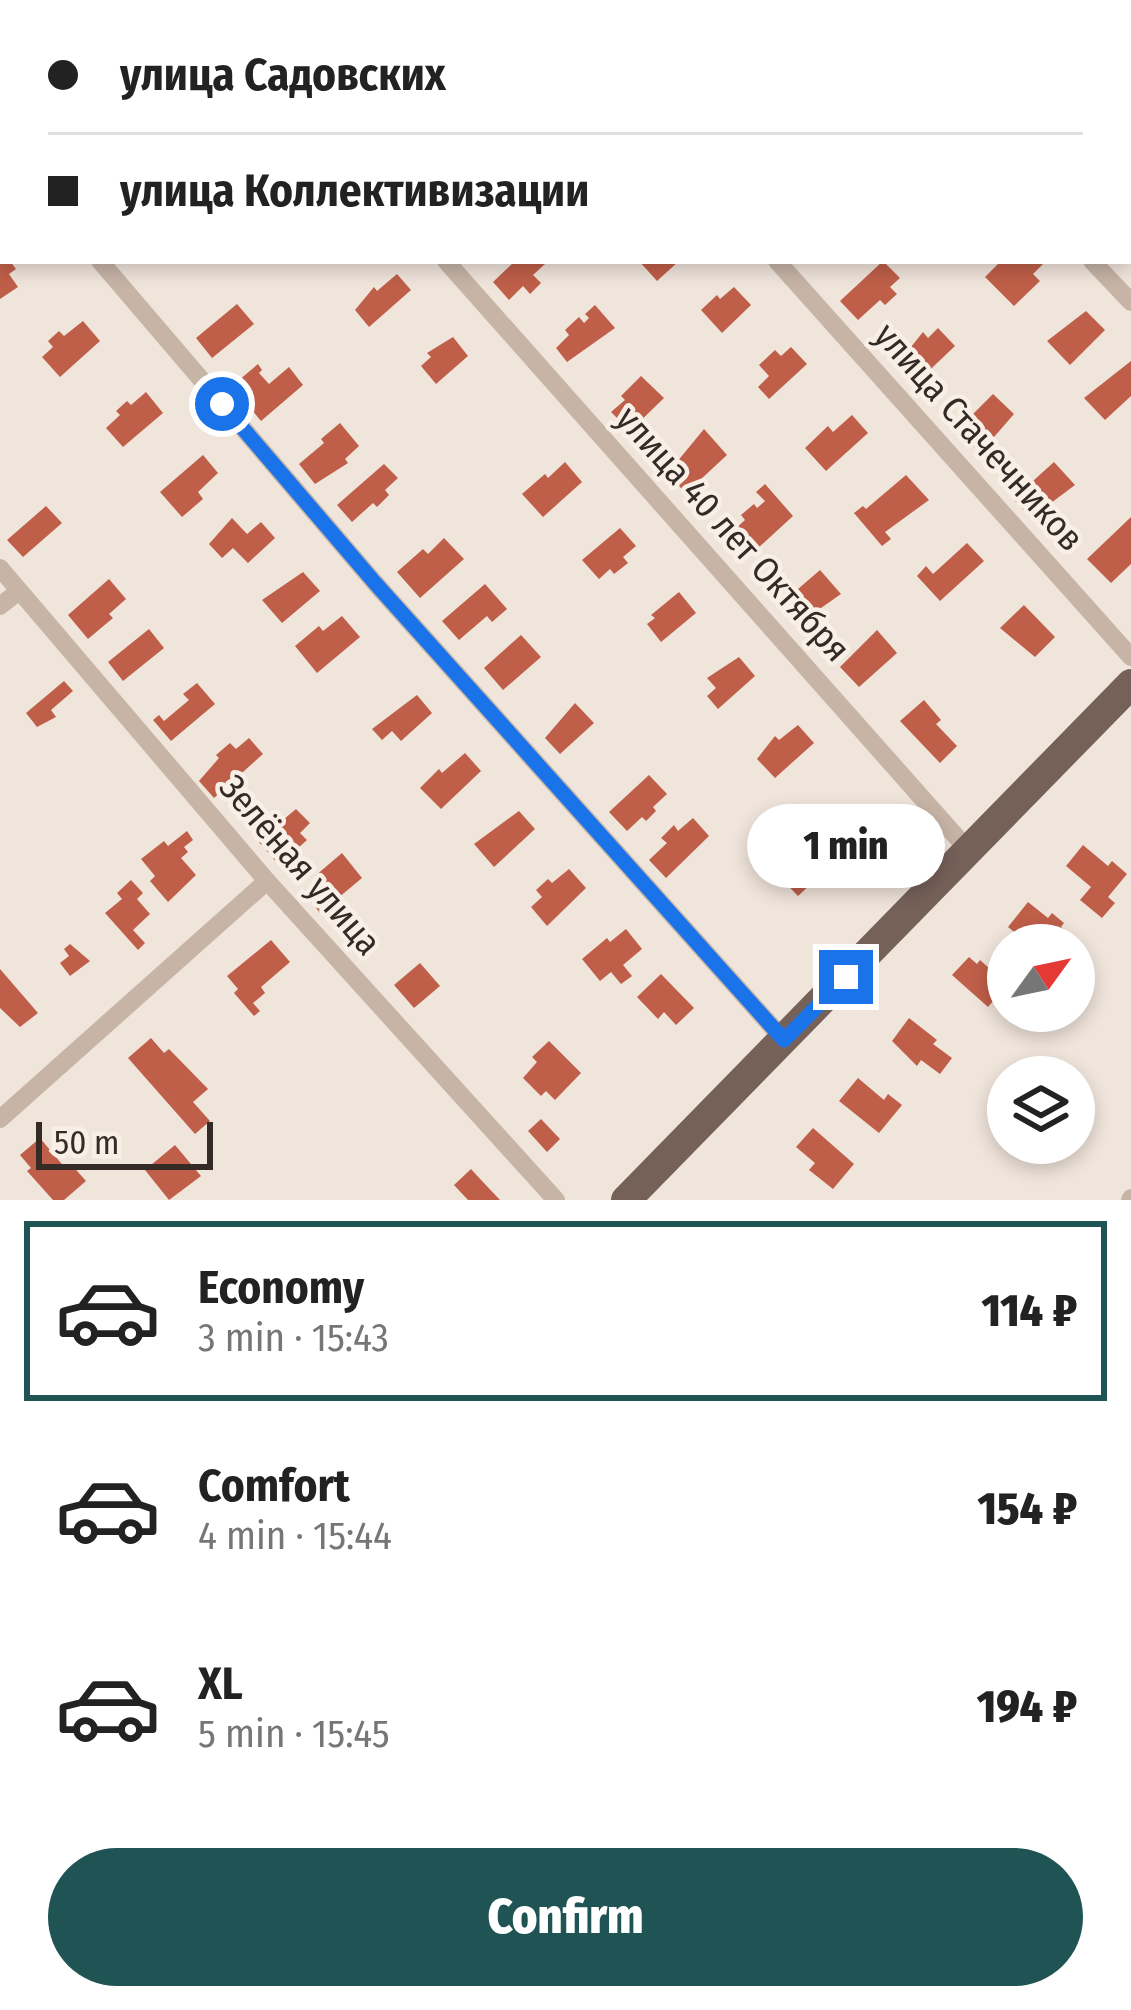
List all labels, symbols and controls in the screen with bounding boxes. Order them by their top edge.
text: улица Садовских [120,48,446,102]
text: улица Коллективизации [120,164,589,218]
street label: улица Стачечников [865,314,1093,560]
route start [195,377,249,431]
street label: улица 40 лет Октября [607,397,859,671]
street label: Зелёная улица [210,766,390,964]
callout: 1 min [747,803,945,887]
text: 1 min [804,823,888,869]
north arrow [987,924,1095,1032]
map controls [987,924,1095,1164]
route end [819,950,873,1004]
button: layers [987,1056,1095,1164]
scale bar [36,1116,213,1169]
text: 50 m [54,1123,119,1163]
icon: car [54,1257,162,1365]
text: Economy [198,1261,364,1315]
text: 114 ₽ [982,1284,1077,1338]
text: 3 min · 15:43 [198,1315,389,1361]
icon: car [54,1455,162,1563]
text: Comfort [198,1459,350,1513]
text: 154 ₽ [978,1482,1077,1536]
text: 4 min · 15:44 [198,1513,392,1559]
icon: car [54,1653,162,1761]
text: XL [198,1657,243,1711]
text: 194 ₽ [977,1680,1077,1734]
text: 5 min · 15:45 [198,1711,390,1757]
button: Confirm [48,1848,1083,1986]

